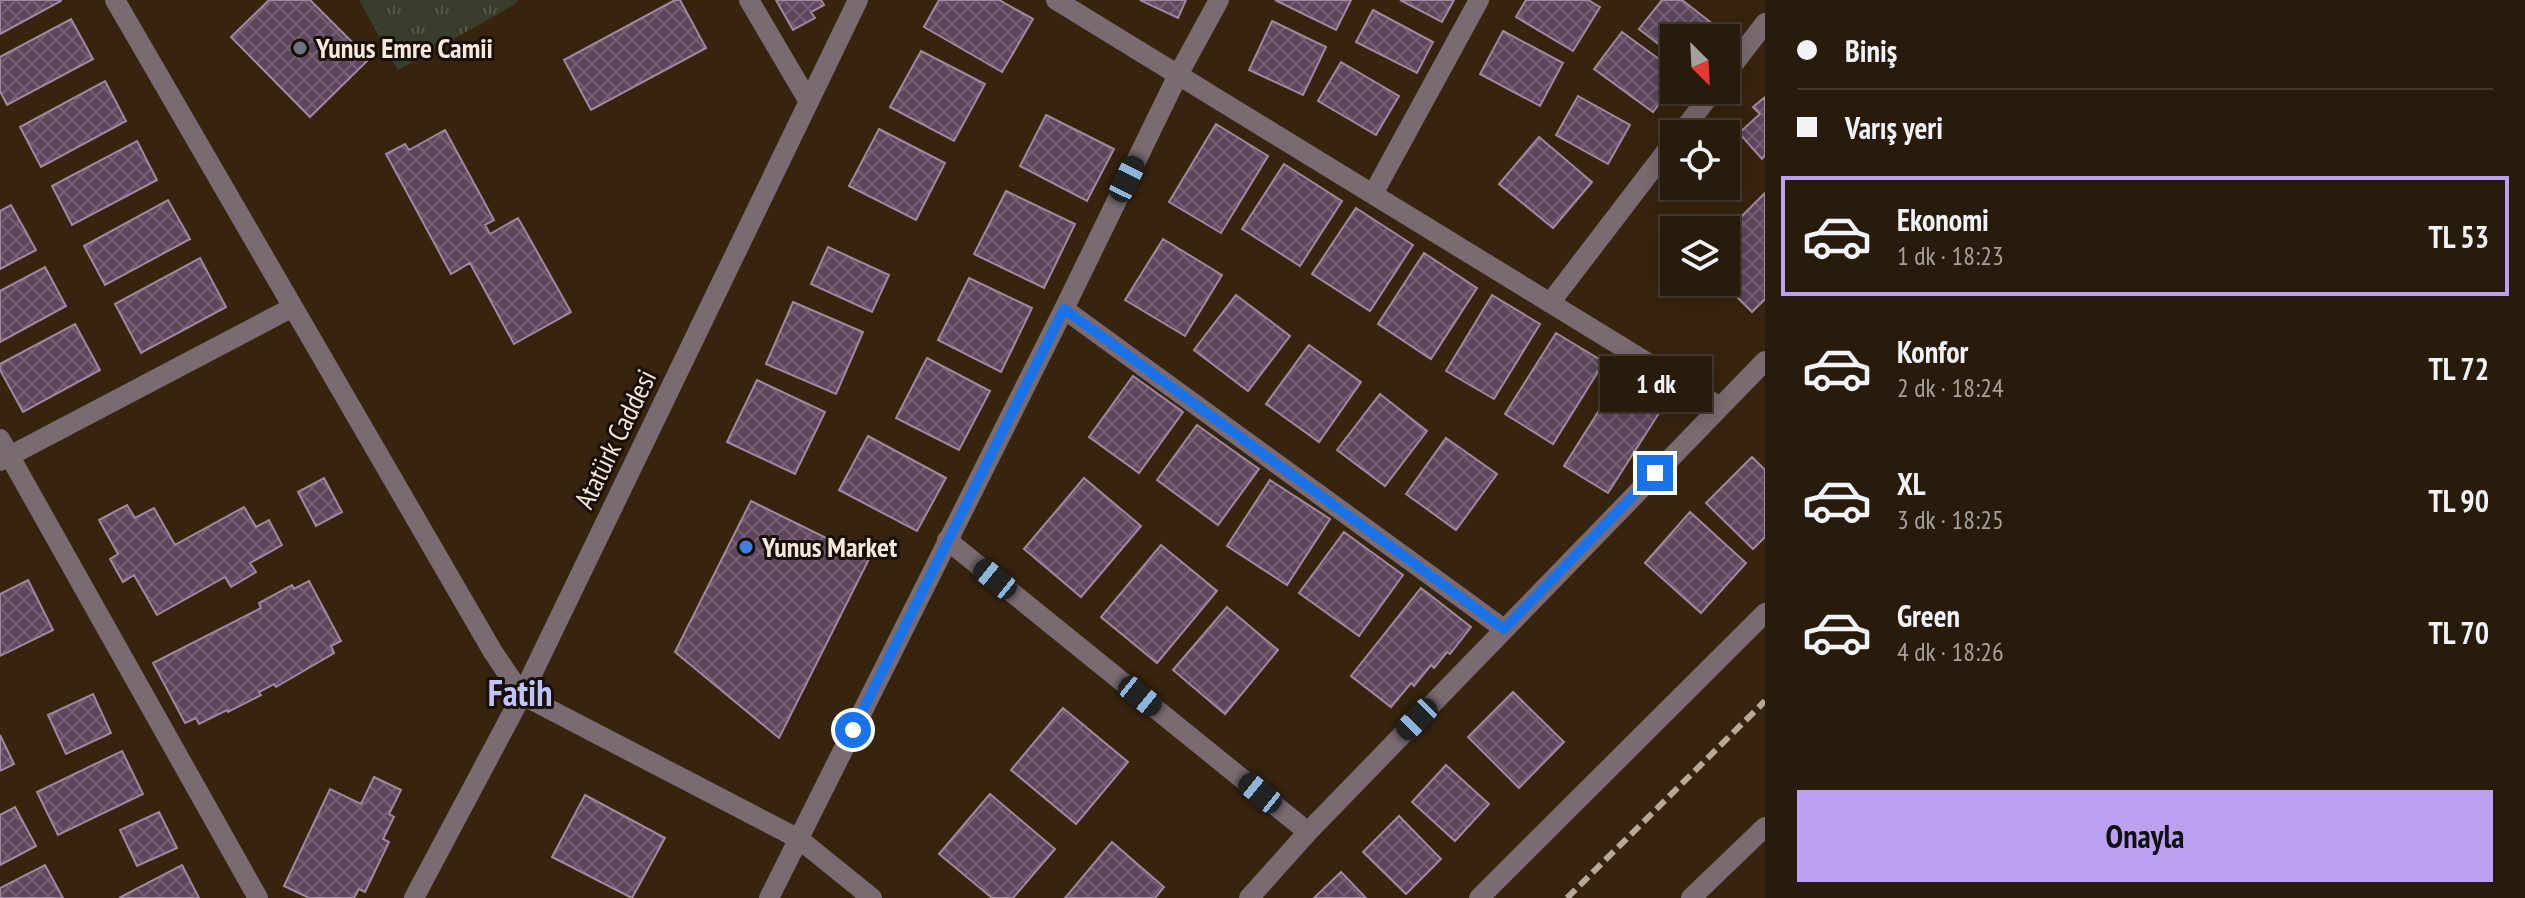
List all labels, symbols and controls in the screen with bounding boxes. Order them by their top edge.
north arrow [1660,24,1740,104]
map controls [1660,24,1740,296]
place label: Yunus Emre Camii [315,29,493,66]
text: Biniş [1845,31,1897,70]
marker: Yunus Emre Camii [291,39,309,57]
text: Varış yeri [1845,108,1943,147]
button: locate [1660,120,1740,200]
car [1106,152,1148,206]
icon: car [1801,200,1873,272]
text: Ekonomi [1897,200,1989,239]
button: layers [1660,216,1740,296]
text: TL 53 [2429,217,2489,256]
text: 1 dk · 18:23 [1897,239,2004,272]
icon: car [1801,332,1873,404]
text: Konfor [1897,332,1968,371]
text: TL 72 [2429,349,2489,388]
callout: 1 dk [1599,357,1711,413]
street label: Atatürk Caddesi [565,363,664,514]
text: 1 dk [1636,367,1676,400]
text: 2 dk · 18:24 [1897,371,2004,404]
route end [1637,455,1673,491]
icon: car [1801,464,1873,536]
text: XL [1897,464,1926,503]
text: TL 90 [2429,481,2489,520]
text: 3 dk · 18:25 [1897,503,2004,536]
place label: Yunus Market [761,528,897,565]
marker: Yunus Market [737,538,755,556]
car [969,555,1021,603]
icon: car [1801,596,1873,668]
text: Green [1897,596,1960,635]
text: TL 70 [2429,613,2489,652]
text: 4 dk · 18:26 [1897,635,2004,668]
district label: Fatih [488,669,552,716]
car [1114,672,1166,720]
car [1392,693,1442,745]
route start [835,712,871,748]
car [1234,769,1286,817]
button: Onayla [1797,790,2493,882]

